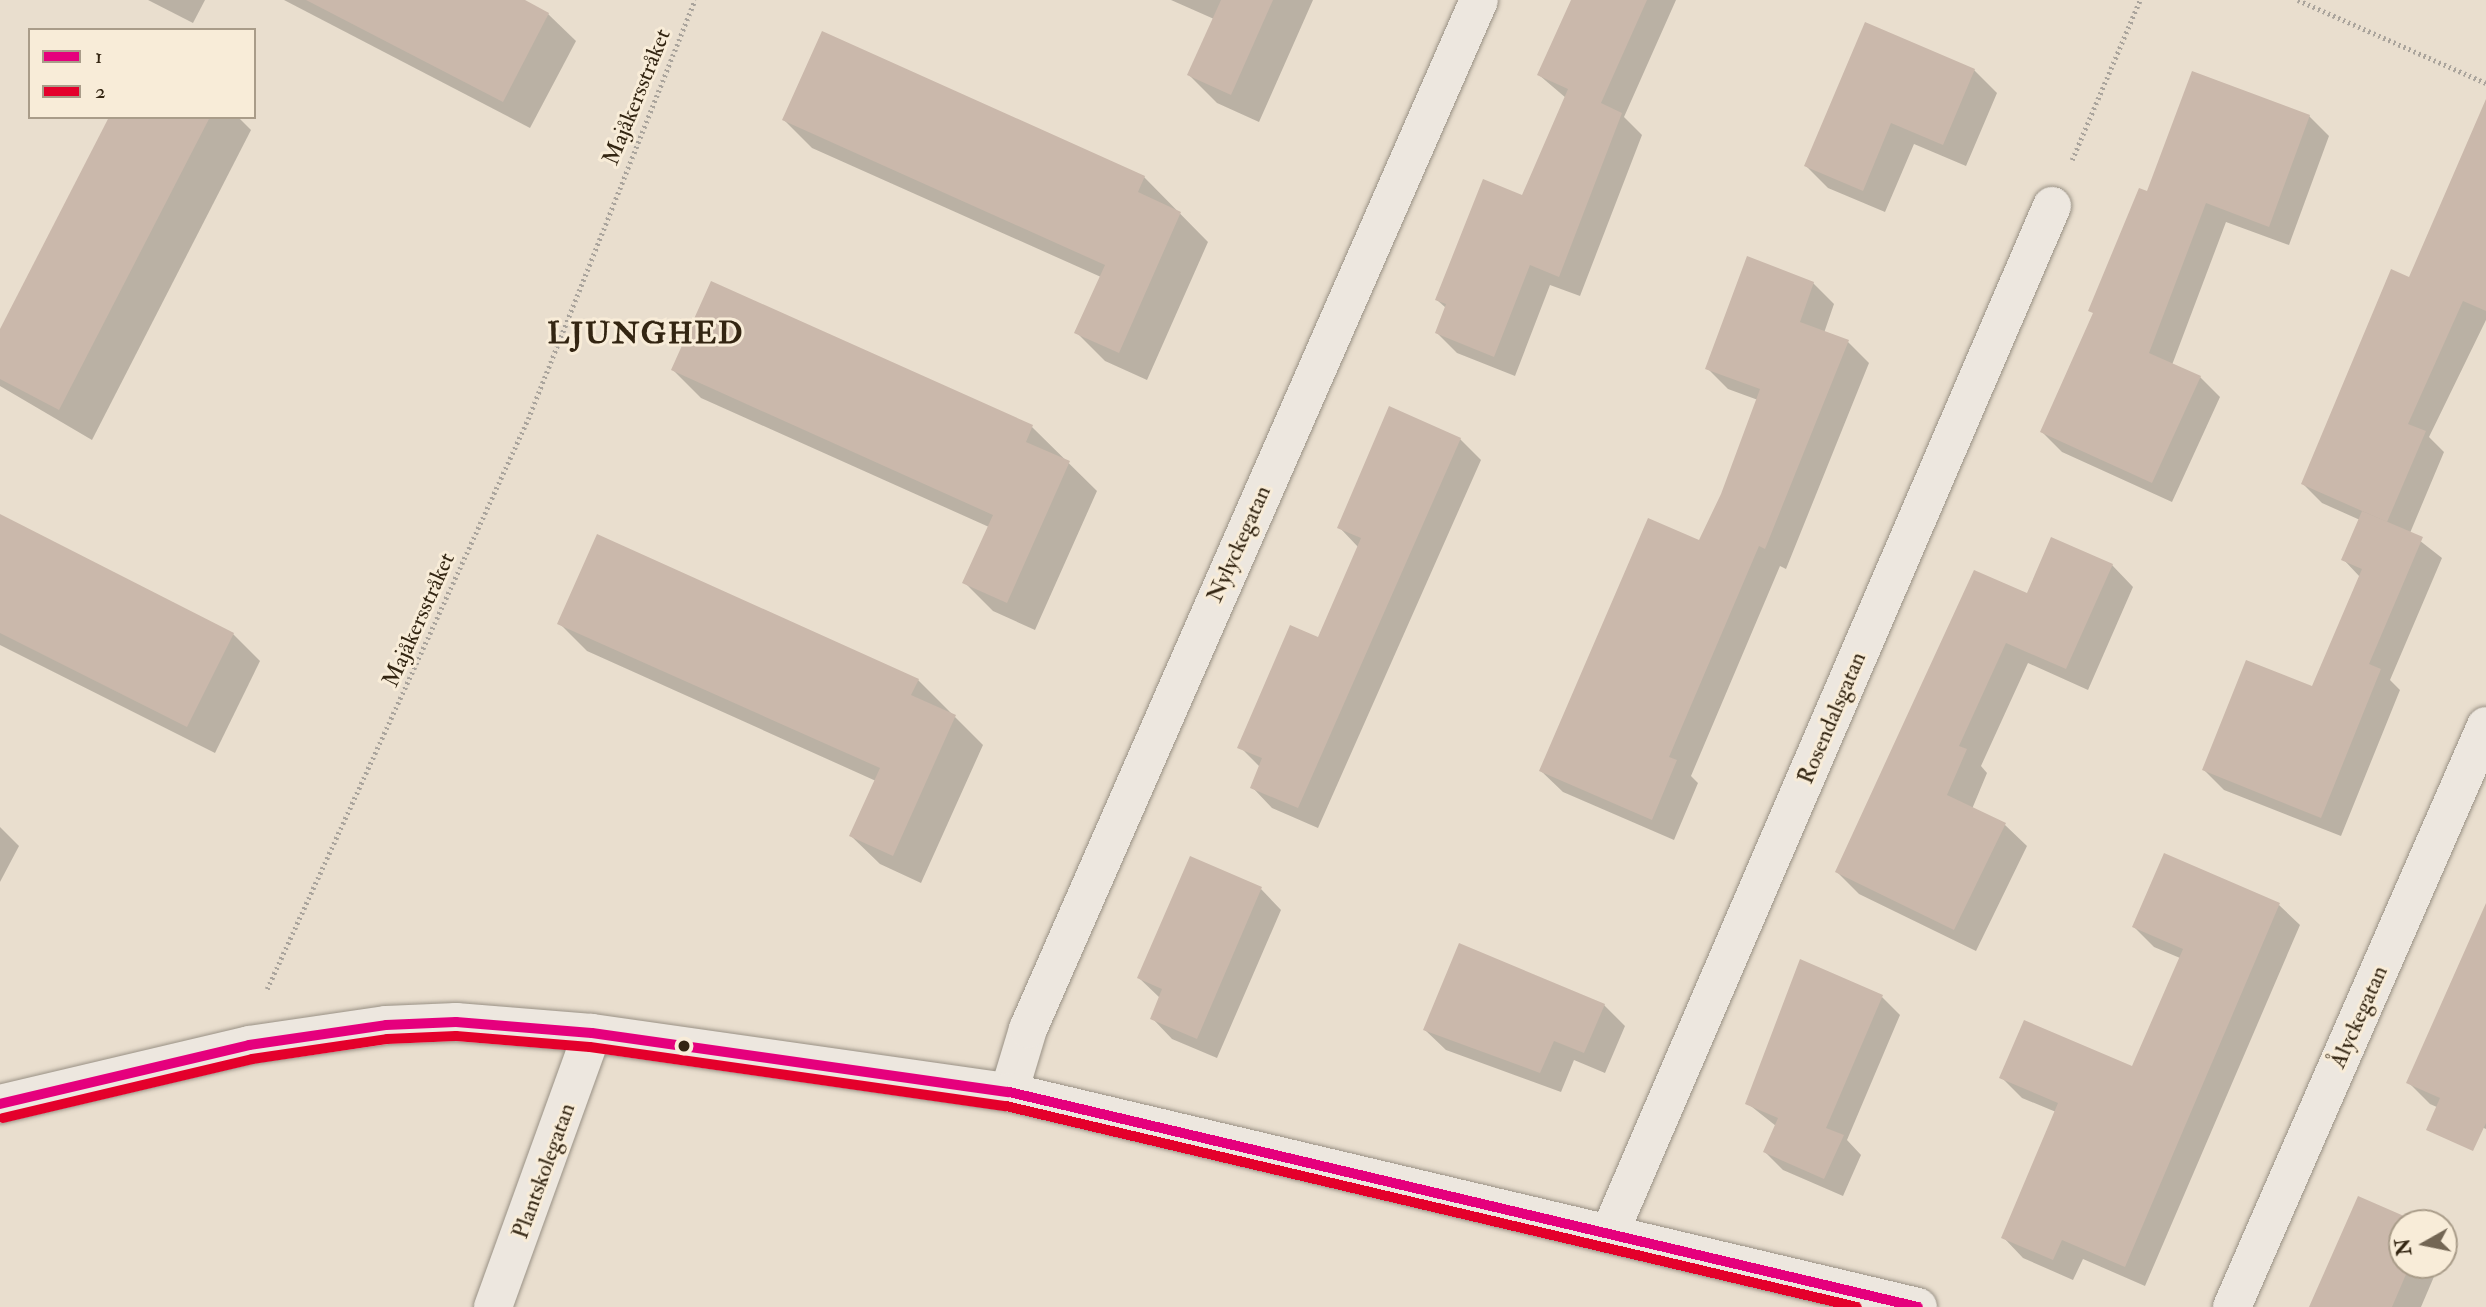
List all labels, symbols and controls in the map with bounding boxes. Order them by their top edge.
street label: Majåkersstråket [597,25,677,169]
legend [28,28,256,119]
text: 1 [95,43,103,70]
text: 2 [95,78,106,105]
district label: LJUNGHED [548,316,744,352]
street label: Nylyckegatan [1201,481,1277,607]
street label: Majåkersstråket [377,549,461,691]
street label: Rosendalsgatan [1792,648,1872,788]
street label: Ålyckegatan [2324,961,2394,1073]
unlabelled marker [677,1039,691,1053]
street label: Plantskolegatan [507,1099,581,1243]
north arrow [2388,1209,2458,1279]
text: N [2391,1237,2417,1257]

